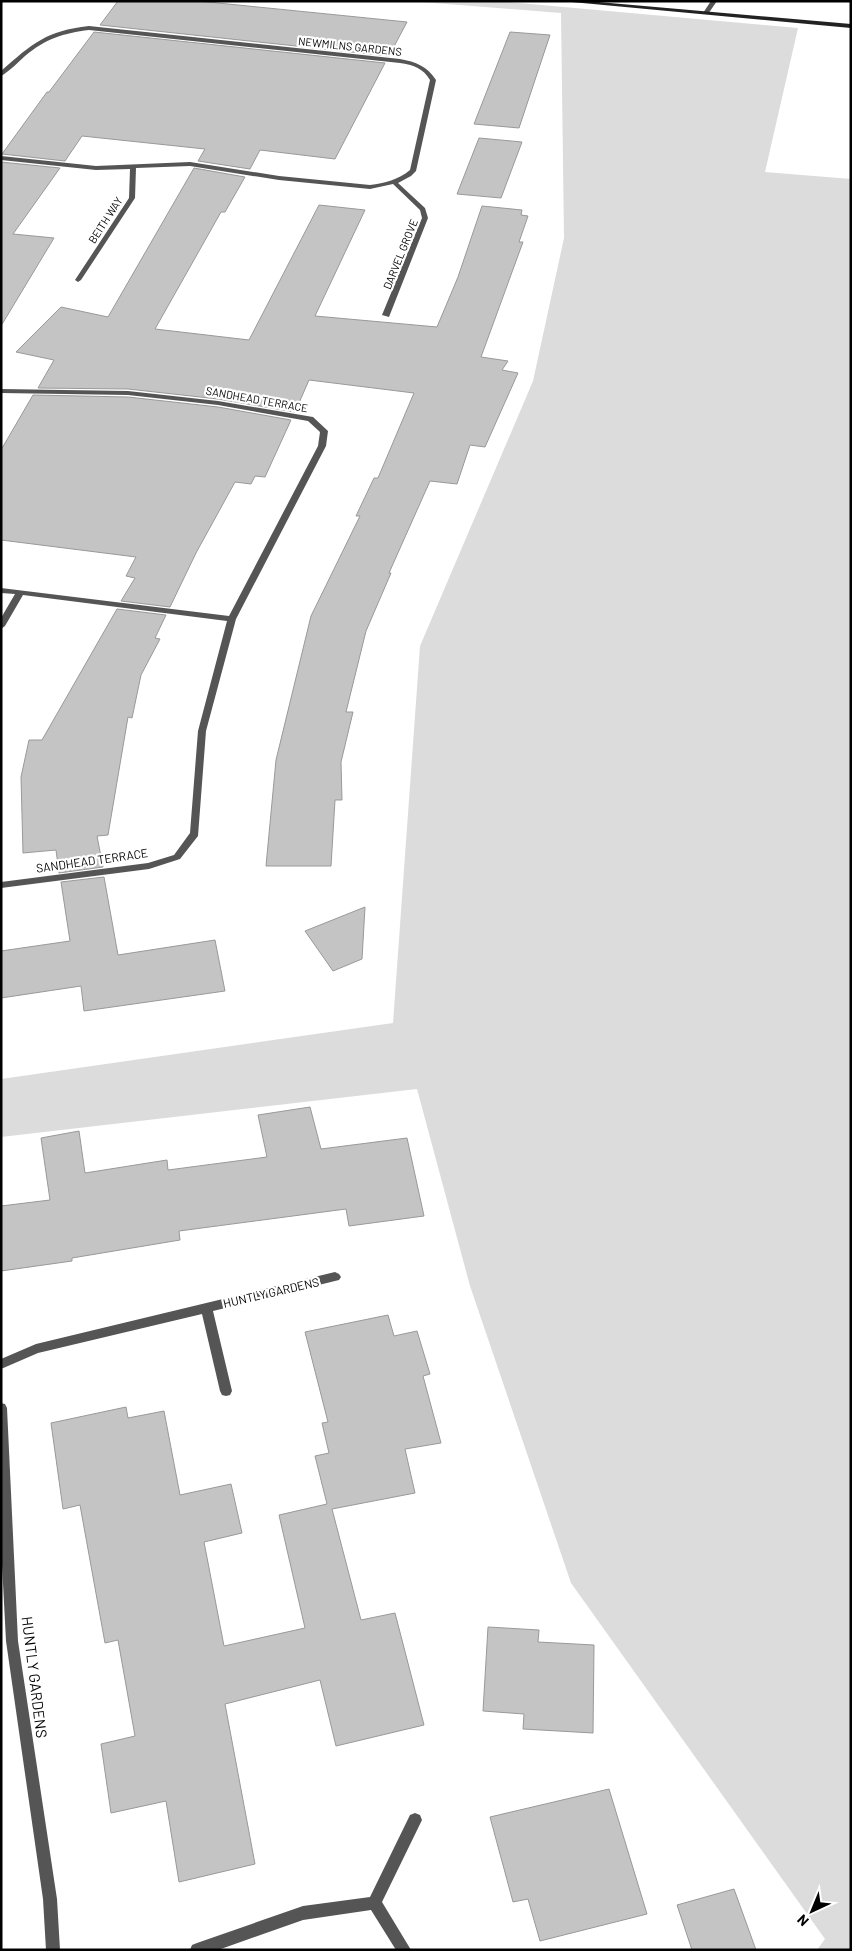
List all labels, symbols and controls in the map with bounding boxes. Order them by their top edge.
street label: NEWMILNS GARDENS [297,34,403,58]
street label: BEITH WAY [85,194,125,246]
street label: DARVEL GROVE [380,217,420,291]
street label: SANDHEAD TERRACE [205,384,309,414]
street label: SANDHEAD TERRACE [35,845,149,875]
street label: HUNTLY GARDENS [222,1274,320,1310]
street label: HUNTLY GARDENS [19,1615,51,1739]
north arrow [787,1886,837,1936]
text: N [793,1911,812,1930]

